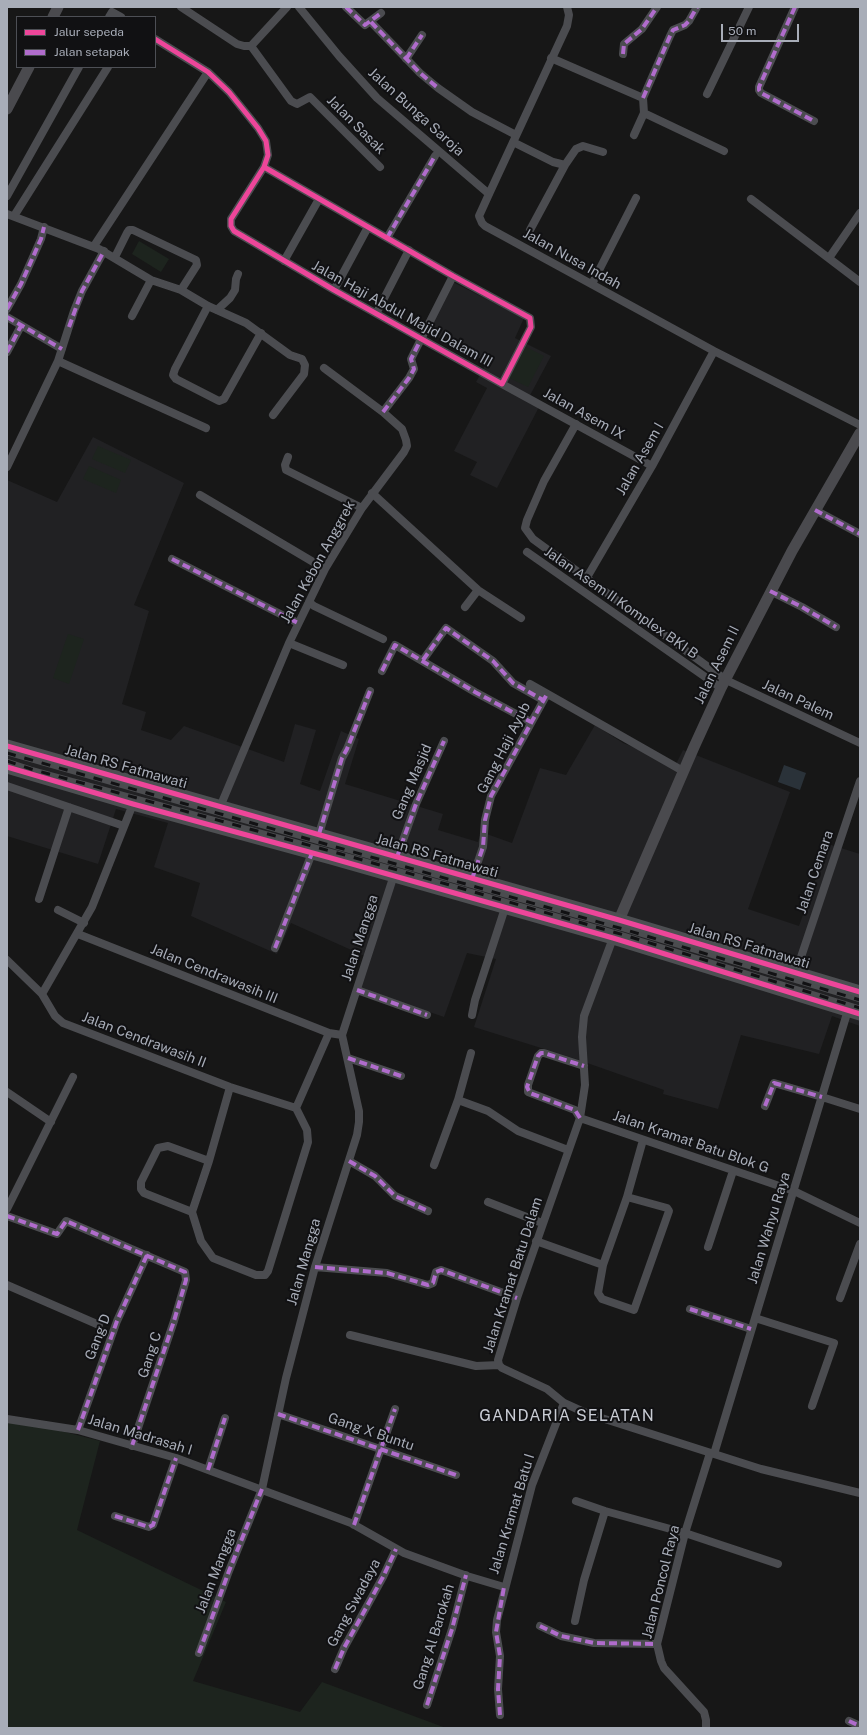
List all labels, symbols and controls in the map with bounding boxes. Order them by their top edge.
legend [16,16,156,68]
scale bar [723,16,801,42]
text: 50 m [728,24,756,38]
text: Jalur sepeda [54,25,124,39]
text: Jalan setapak [54,45,130,59]
street label: Jalan Bunga Saroja [364,64,468,160]
street label: Jalan Sasak [323,92,389,158]
street label: Jalan Nusa Indah [520,225,624,293]
street label: Jalan Haji Abdul Majid Dalam III [309,257,495,371]
street label: Jalan Asem IX [540,385,628,443]
street label: Jalan Asem I [613,420,667,498]
street label: Jalan Kebon Anggrek [277,498,359,626]
street label: Jalan Asem II Komplex BKI B [541,543,701,663]
street label: Jalan Asem II [691,623,743,707]
street label: Jalan Palem [760,676,836,724]
street label: Gang Haji Ayub [474,699,534,797]
street label: Gang Masjid [388,741,436,823]
street label: Jalan RS Fatmawati [63,742,189,792]
street label: Jalan Cemara [793,828,837,916]
street label: Jalan RS Fatmawati [374,831,500,881]
street label: Jalan Mangga [338,893,382,983]
street label: Jalan RS Fatmawati [686,920,812,972]
street label: Jalan Cendrawasih III [148,941,280,1007]
street label: Jalan Cendrawasih II [79,1009,209,1071]
street label: Jalan Kramat Batu Blok G [611,1107,771,1177]
street label: Jalan Wahyu Raya [744,1170,794,1286]
street label: Jalan Kramat Batu Dalam [480,1195,546,1355]
street label: Jalan Mangga [284,1217,324,1307]
street label: Gang D [82,1312,114,1362]
street label: Gang C [135,1330,165,1380]
district label: GANDARIA SELATAN [479,1406,655,1426]
street label: Gang X Buntu [326,1409,416,1455]
street label: Jalan Madrasah I [86,1411,194,1459]
street label: Jalan Kramat Batu I [486,1452,538,1576]
street label: Jalan Poncol Raya [639,1524,683,1640]
street label: Jalan Mangga [192,1526,240,1616]
street label: Gang Swadaya [324,1556,384,1650]
street label: Gang Al Barokah [410,1582,458,1692]

